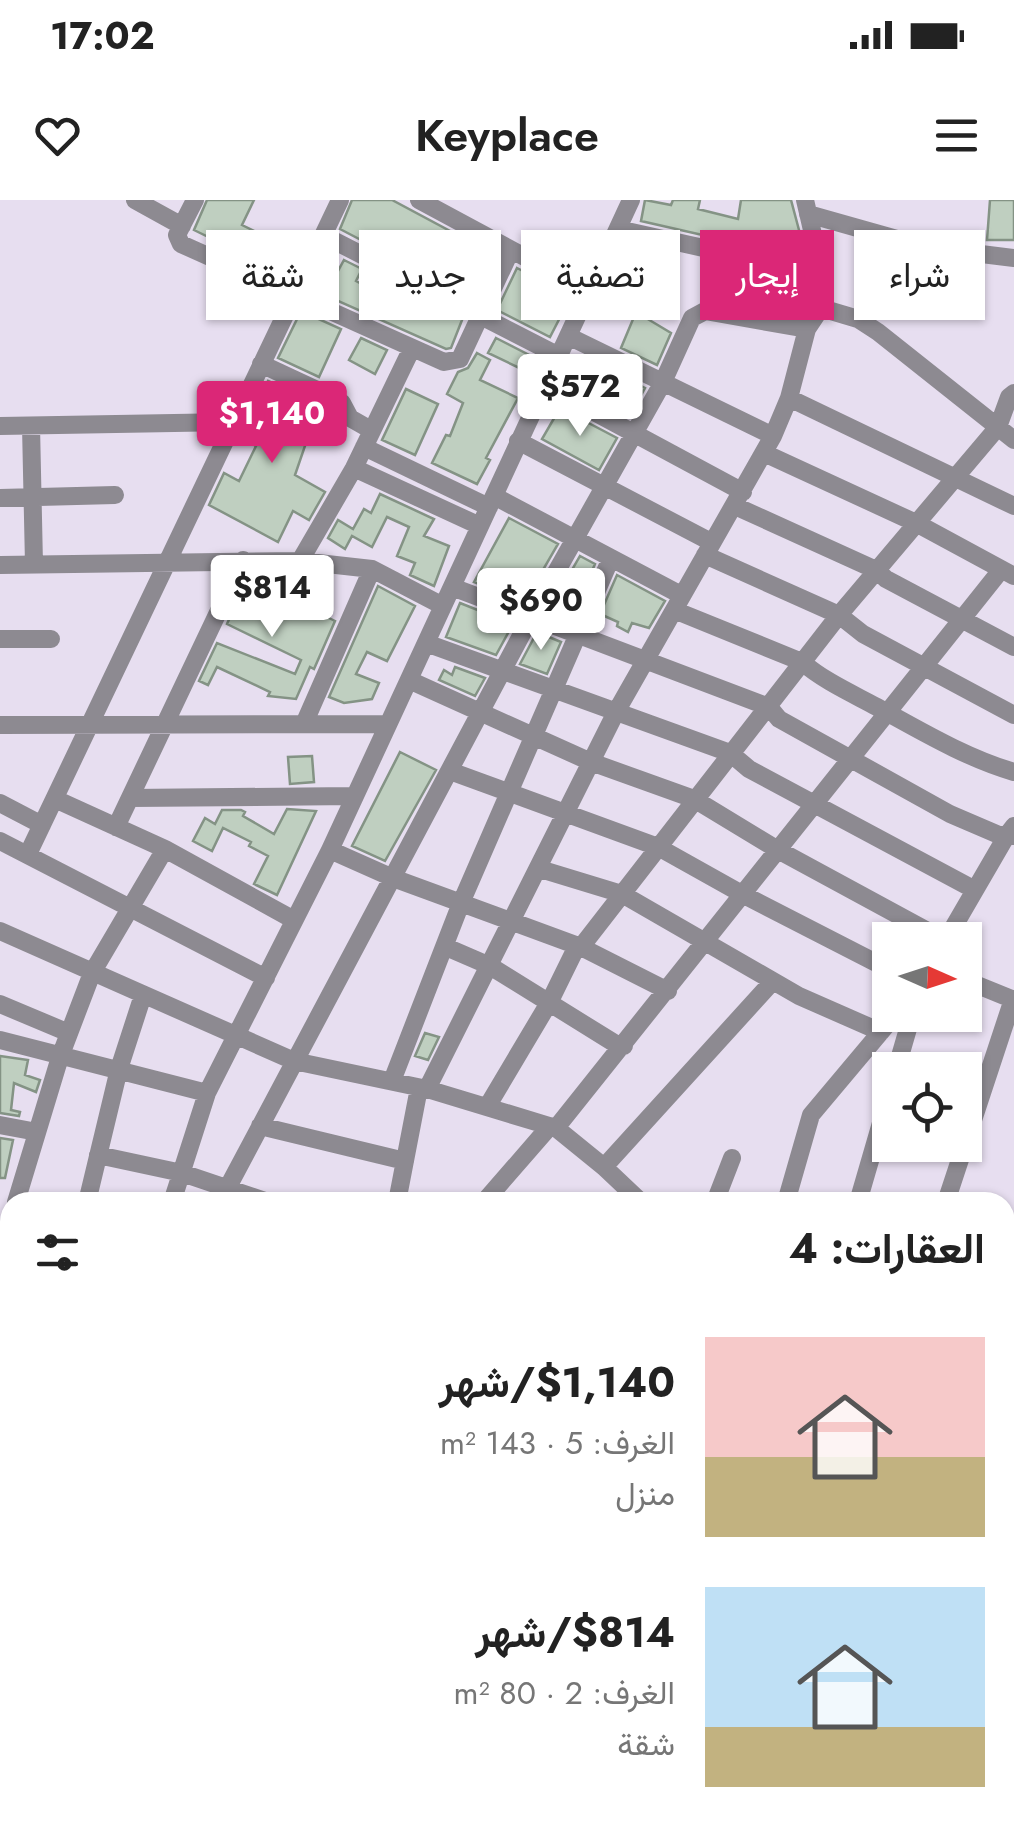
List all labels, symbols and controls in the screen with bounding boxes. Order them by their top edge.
text: 17:02 [50,8,155,63]
text: Keyplace [415,103,599,168]
icon: heart [30,108,85,163]
icon: menu [929,108,984,163]
chip: شقة [206,230,339,320]
chip: جديد [359,230,501,320]
chip: تصفية [521,230,680,320]
chip: إيجار [700,230,834,320]
chip: شراء [854,230,985,320]
pin: $572 [521,354,639,439]
text: $572 [540,363,620,409]
pin: $1,140 [191,381,353,466]
text: $1,140 [219,390,325,436]
pin: $814 [213,555,331,640]
text: $814 [233,564,311,610]
pin: $690 [482,568,600,653]
text: $690 [499,577,583,623]
north arrow [872,922,982,1032]
map controls [872,922,982,1162]
button: locate [872,1052,982,1162]
text: العقارات: 4 [789,1218,985,1279]
icon: filters [30,1225,85,1280]
text: $1,140/شهر [439,1352,675,1413]
icon: home [785,1377,905,1497]
text: الغرف: 5 · 143 m² [440,1420,675,1466]
text: منزل [615,1471,675,1517]
text: $814/شهر [475,1602,675,1663]
icon: home [785,1627,905,1747]
text: الغرف: 2 · 80 m² [454,1670,675,1716]
text: شقة [617,1721,675,1767]

